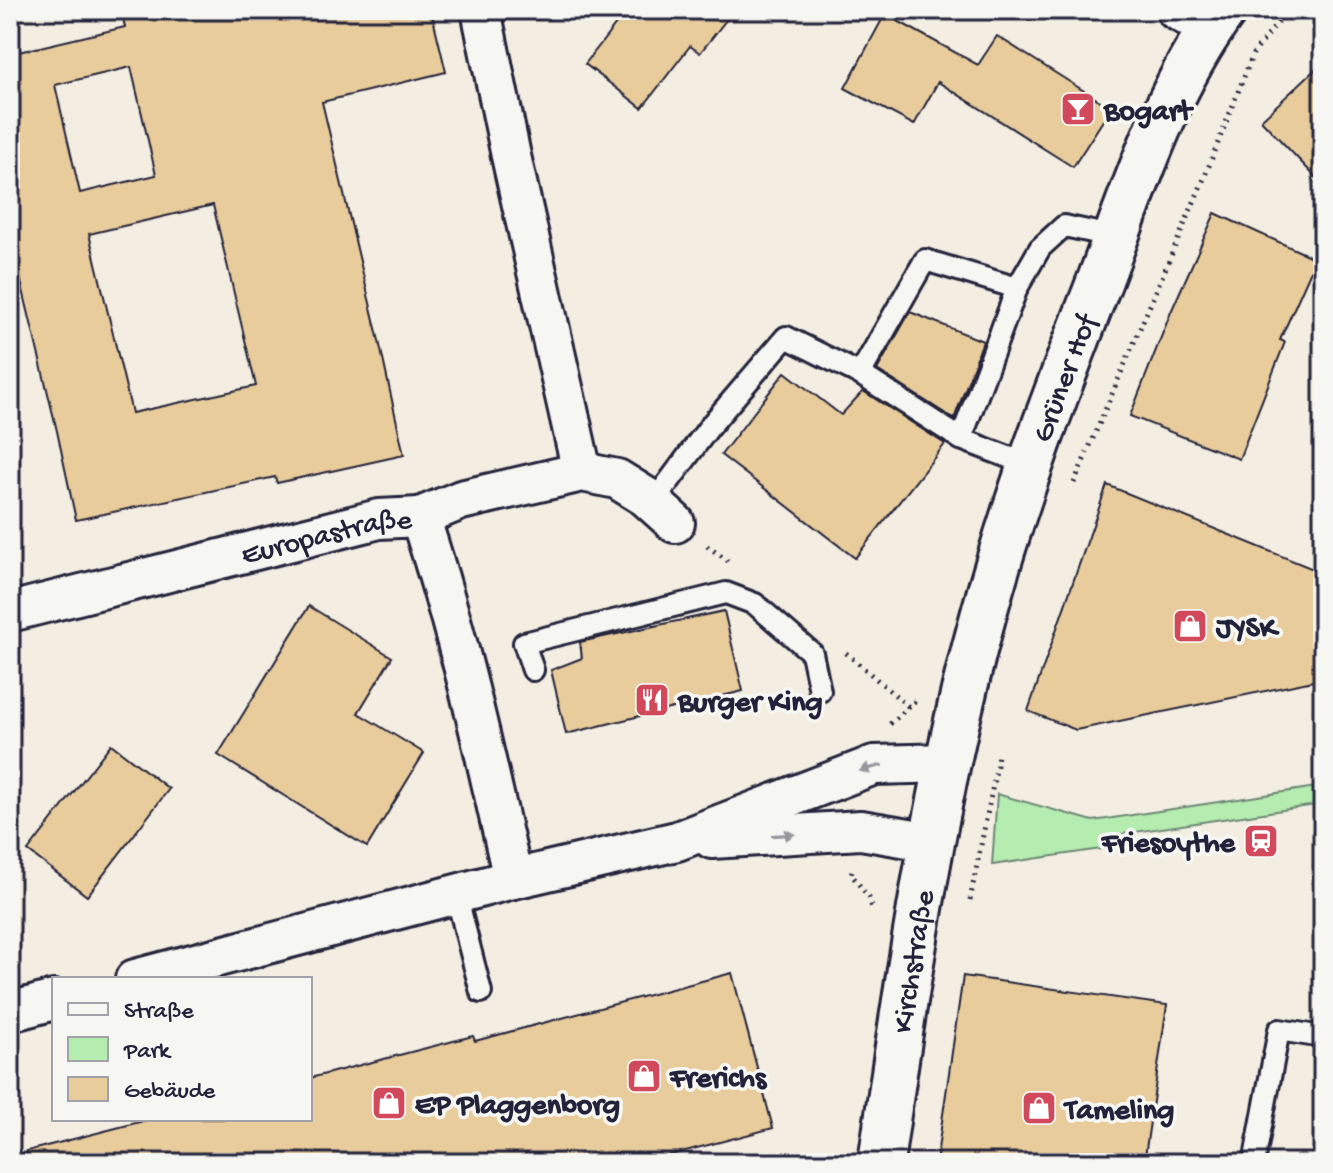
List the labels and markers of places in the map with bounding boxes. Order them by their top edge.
bar icon: Bogart [1059,90,1097,128]
place label: Bogart [1103,96,1194,131]
shop icon: JYSK [1171,607,1209,645]
place label: JYSK [1215,613,1280,648]
restaurant icon: Burger King [633,681,671,719]
place label: Burger King [677,687,823,722]
station icon: Friesoythe [1242,822,1280,860]
place label: Friesoythe [1101,828,1237,863]
shop icon: Frerichs [625,1057,663,1095]
place label: Frerichs [669,1063,768,1098]
shop icon: EP Plaggenborg [370,1084,408,1122]
shop icon: Tameling [1020,1089,1058,1127]
place label: EP Plaggenborg [415,1090,620,1125]
place label: Tameling [1063,1095,1174,1130]

